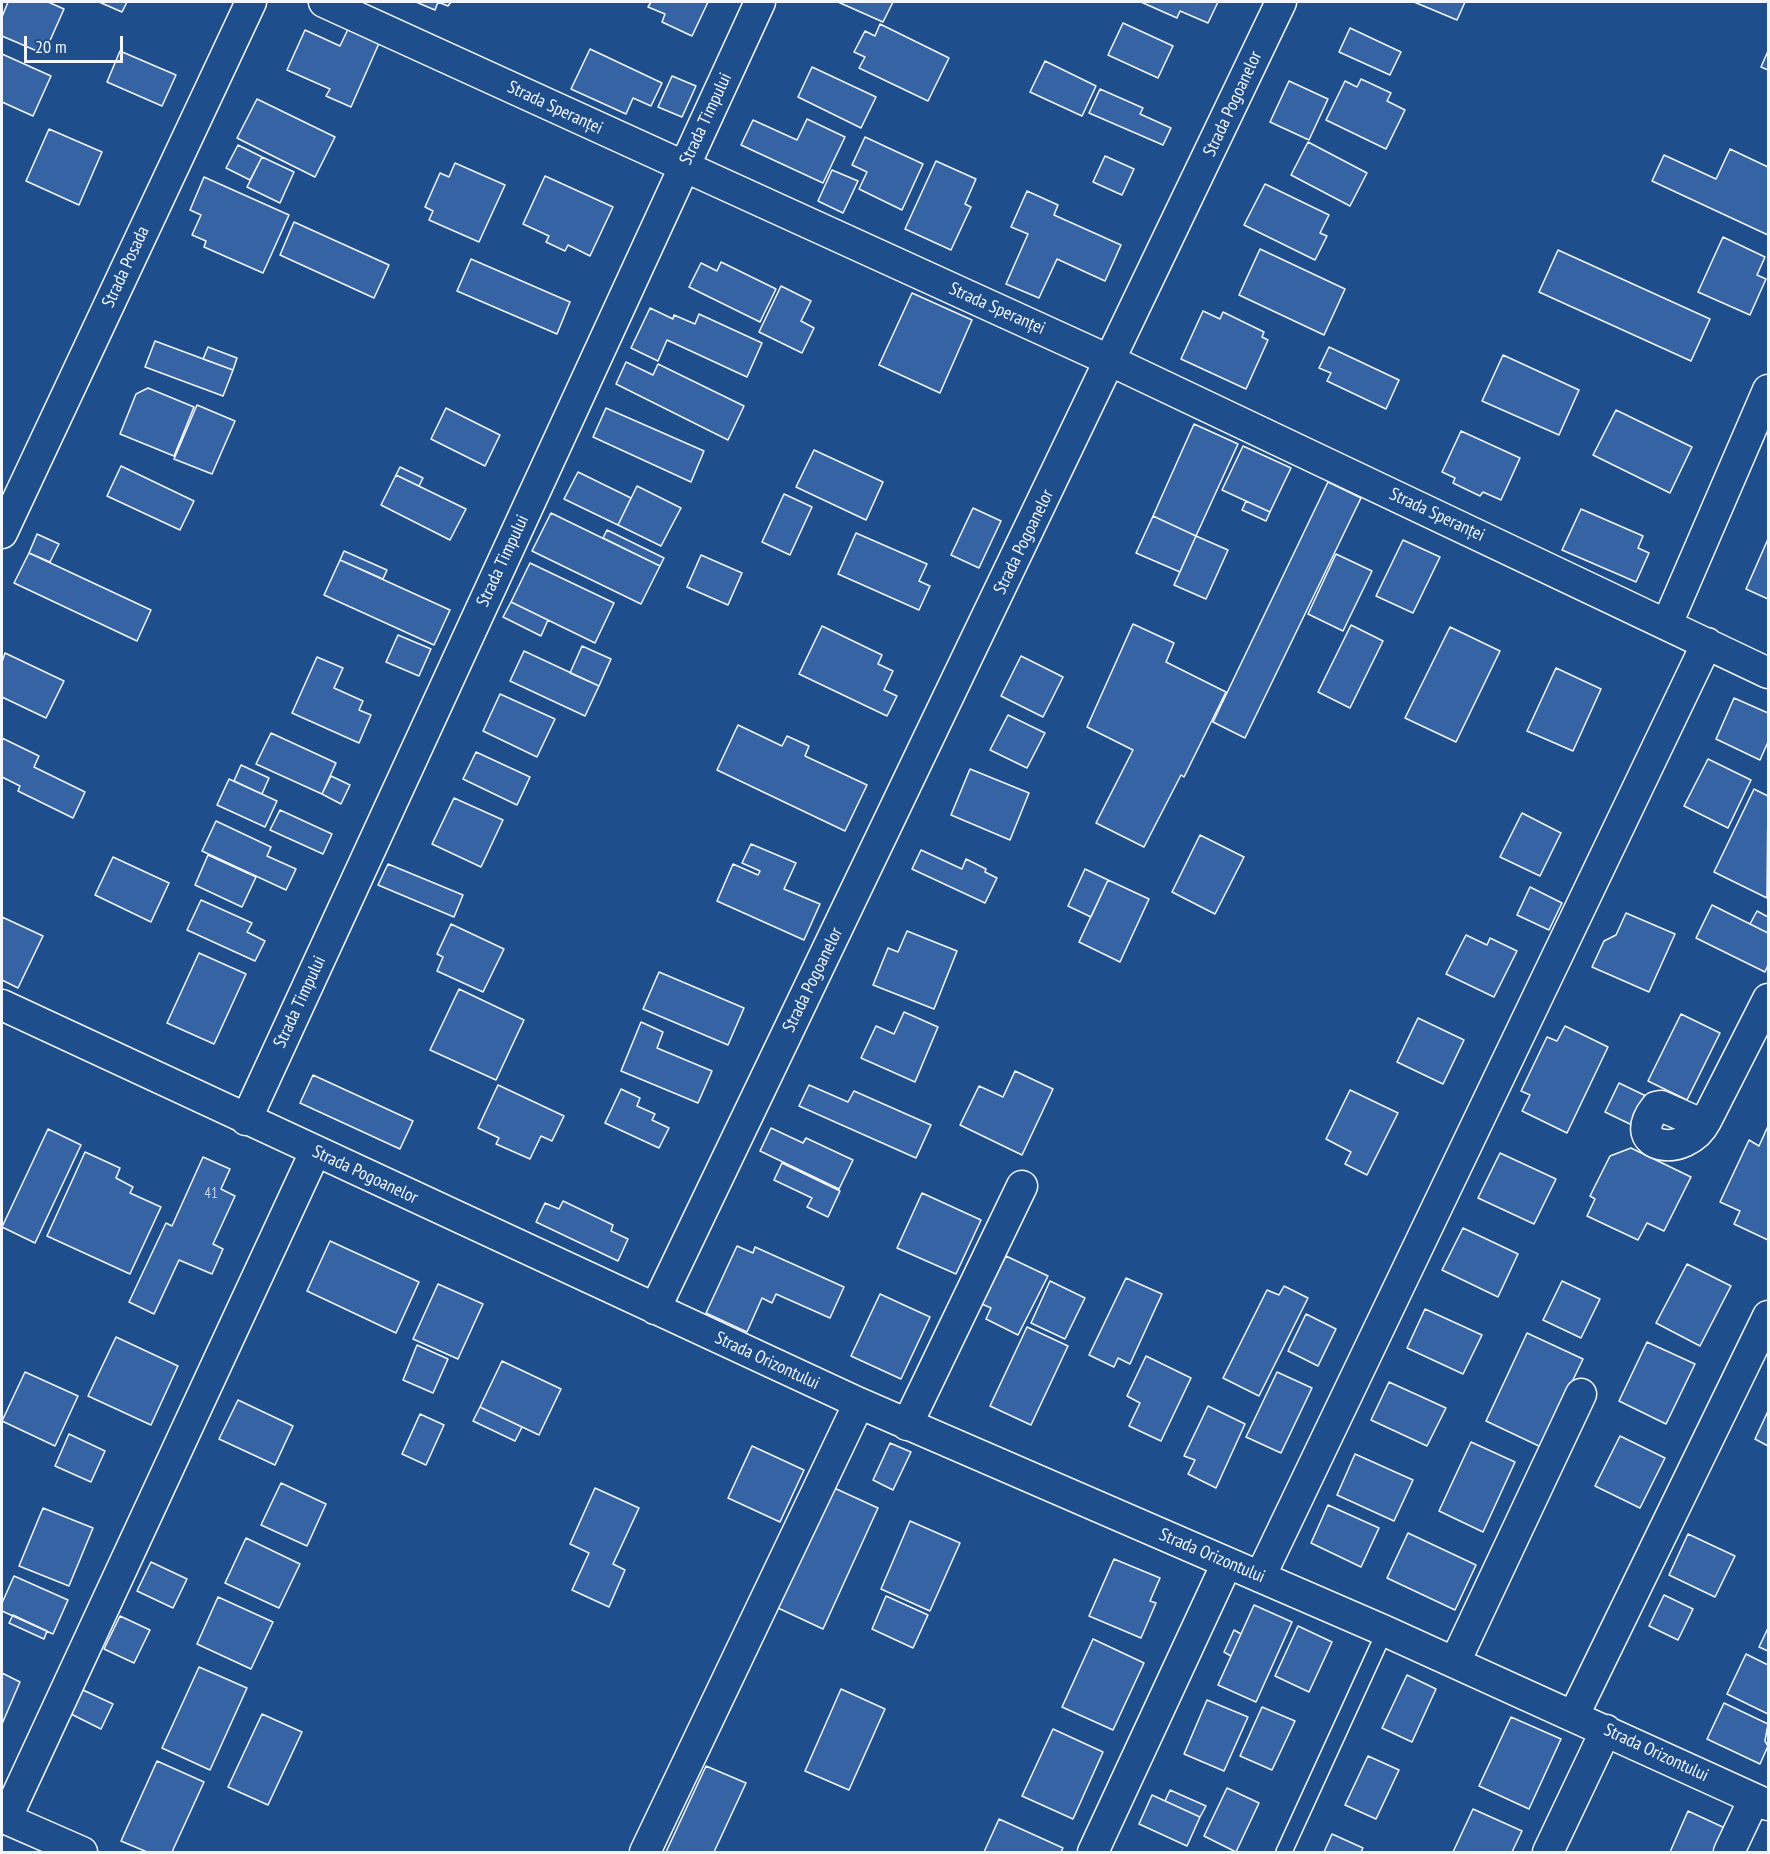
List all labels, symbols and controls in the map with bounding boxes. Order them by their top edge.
scale bar [27,24,126,62]
text: 20 m [35,35,67,58]
street label: Strada Pogoanelor [1199,48,1267,160]
street label: Strada Timpului [675,70,737,168]
street label: Strada Speranței [504,77,606,139]
street label: Strada Posada [98,223,154,311]
street label: Strada Speranței [946,278,1048,340]
street label: Strada Speranței [1386,484,1488,546]
street label: Strada Pogoanelor [989,486,1059,598]
street label: Strada Timpului [472,512,534,610]
street label: Strada Pogoanelor [778,924,848,1036]
street label: Strada Timpului [269,953,331,1051]
street label: Strada Pogoanelor [309,1141,421,1209]
house number: 41 [204,1185,218,1203]
street label: Strada Orizontului [711,1327,823,1395]
street label: Strada Orizontului [1156,1524,1268,1588]
street label: Strada Orizontului [1600,1719,1712,1787]

